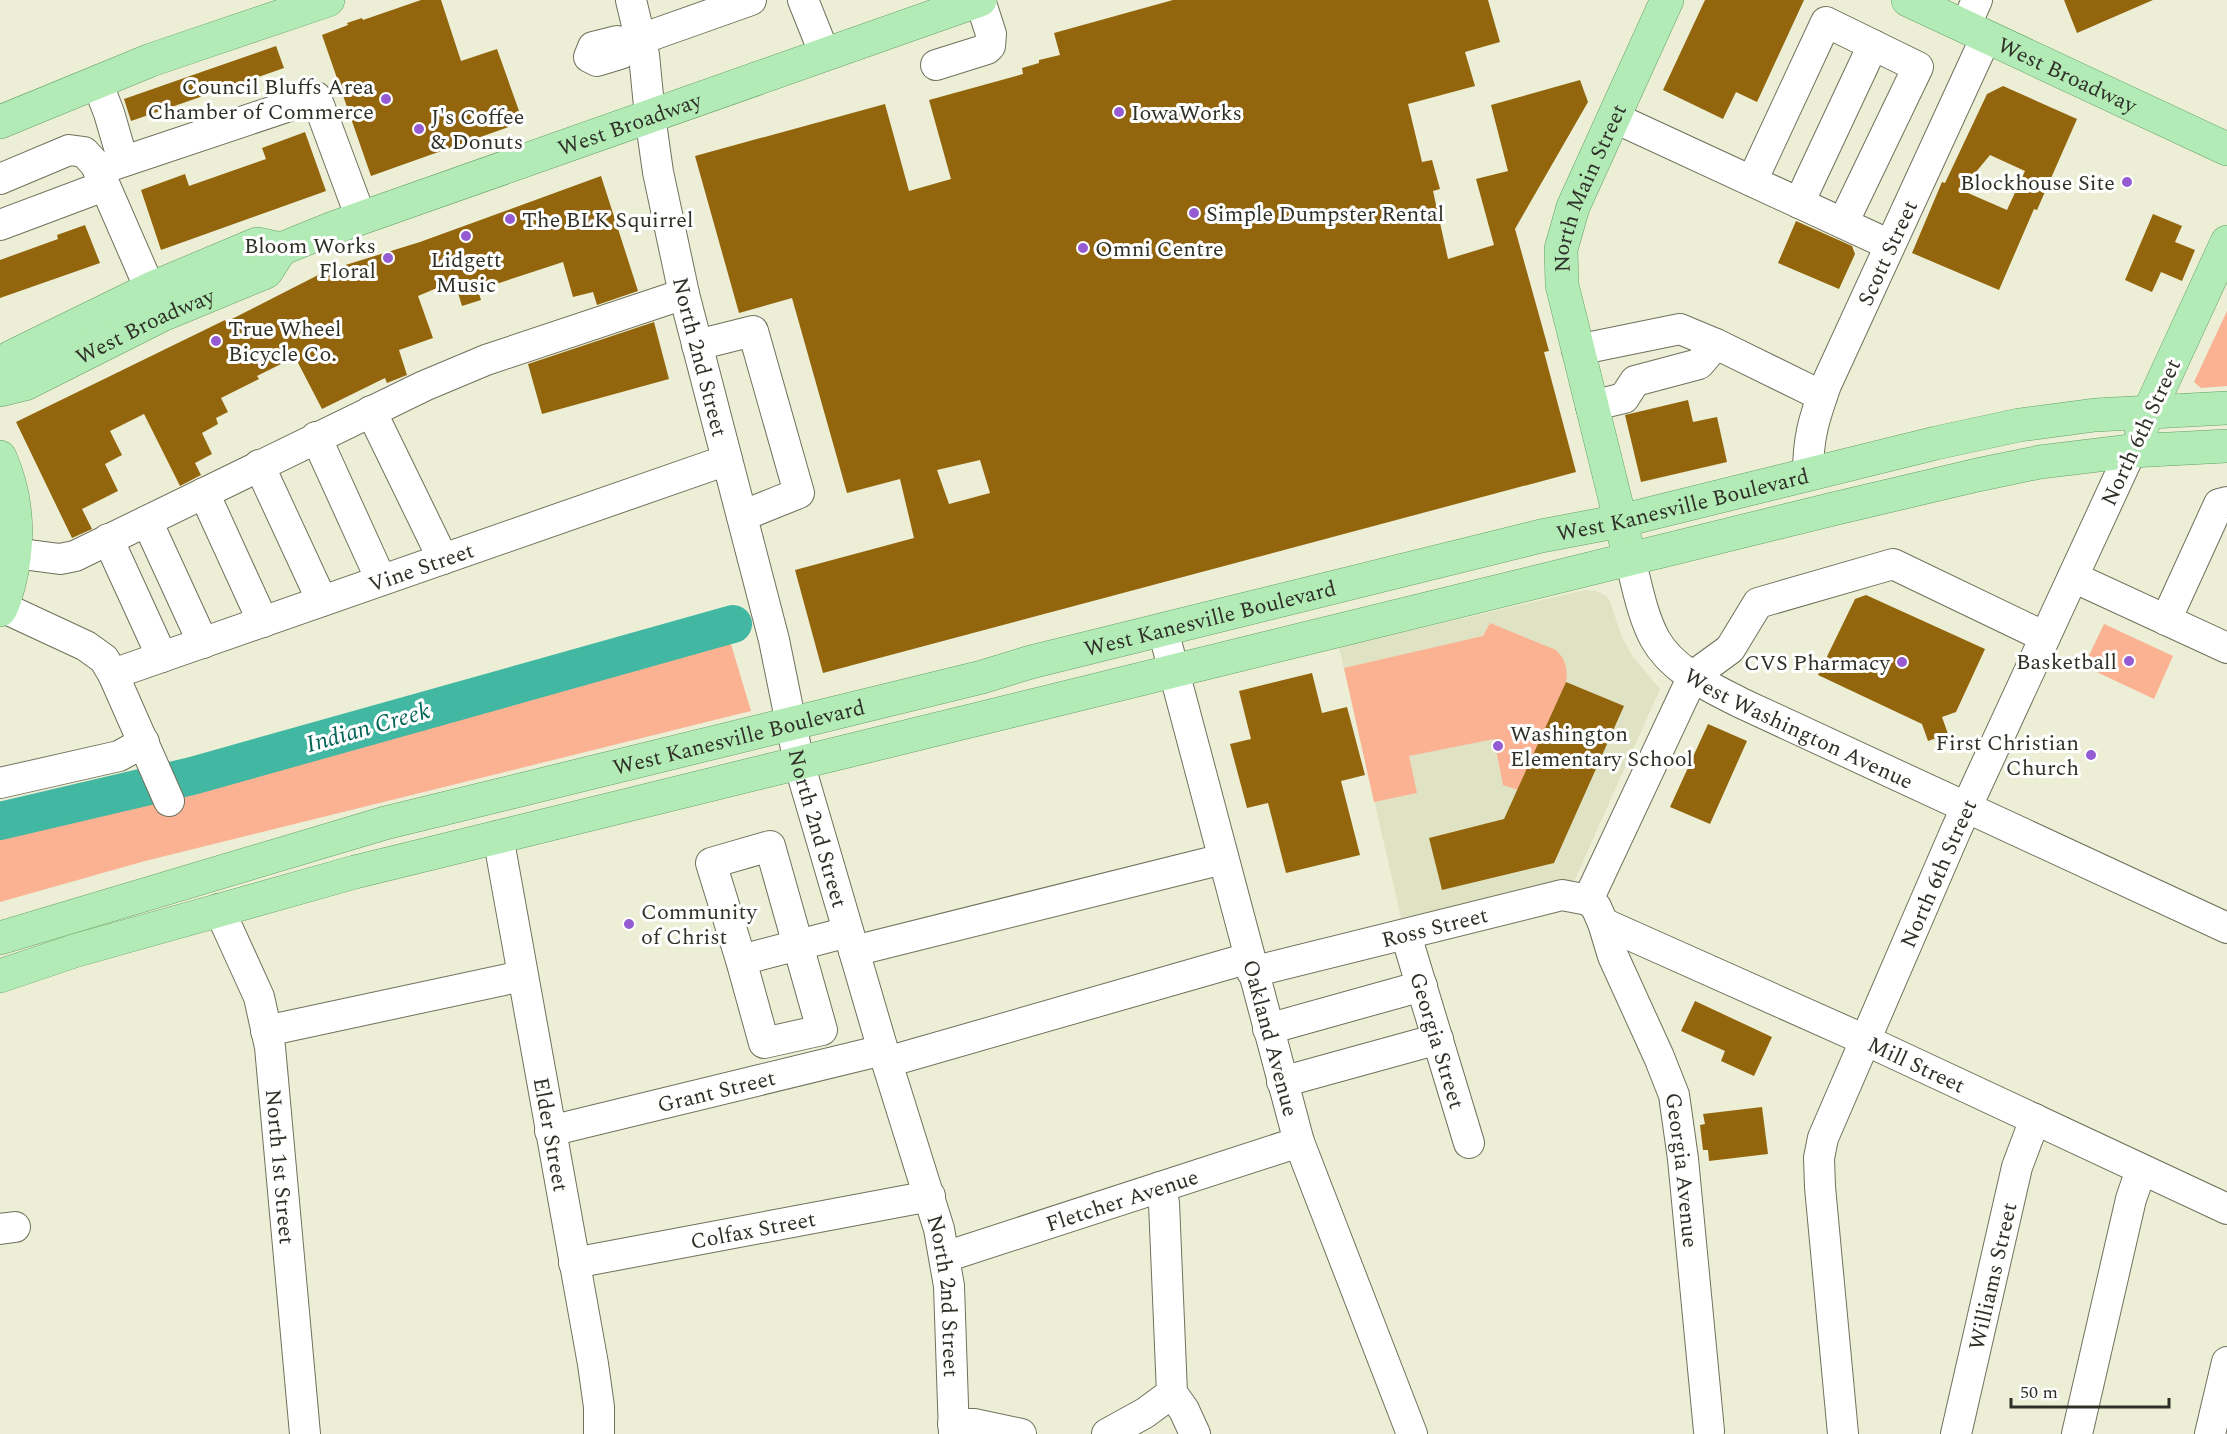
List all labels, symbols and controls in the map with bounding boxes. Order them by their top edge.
street label: West Broadway [1992,29,2143,123]
place label: Council Bluffs Area Chamber of Commerce [147,71,374,129]
street label: West Broadway [553,84,708,166]
marker: Council Bluffs Area Chamber of Commerce [379,92,393,106]
place label: IowaWorks [1131,97,1242,130]
street label: North Main Street [1545,99,1636,273]
place label: J's Coffee & Donuts [431,101,524,159]
marker: IowaWorks [1112,105,1126,119]
marker: J's Coffee & Donuts [412,122,426,136]
place label: Blockhouse Site [1960,167,2115,200]
marker: Blockhouse Site [2120,175,2134,189]
street label: Scott Street [1850,195,1927,312]
place label: Simple Dumpster Rental [1206,198,1444,231]
place label: The BLK Squirrel [522,204,693,237]
marker: Simple Dumpster Rental [1187,206,1201,220]
marker: The BLK Squirrel [503,212,517,226]
marker: Lidgett Music [459,229,473,243]
place label: Bloom Works Floral [244,230,376,288]
place label: Omni Centre [1095,233,1224,266]
marker: Omni Centre [1076,241,1090,255]
place label: Lidgett Music [430,244,502,302]
marker: Bloom Works Floral [381,251,395,265]
street label: North 2nd Street [663,274,736,441]
street label: West Broadway [70,280,221,374]
place label: True Wheel Bicycle Co. [228,313,342,371]
marker: True Wheel Bicycle Co. [209,334,223,348]
street label: North 6th Street [2093,353,2190,512]
street label: West Kanesville Boulevard [1554,460,1813,551]
street label: Vine Street [364,534,479,602]
street label: West Kanesville Boulevard [1081,572,1340,666]
place label: Basketball [2016,646,2117,679]
place label: CVS Pharmacy [1744,647,1891,680]
marker: Basketball [2122,654,2136,668]
marker: CVS Pharmacy [1895,655,1909,669]
street label: West Washington Avenue [1677,660,1918,799]
street label: West Kanesville Boulevard [610,691,869,785]
water label: Indian Creek [302,693,434,763]
place label: Washington Elementary School [1510,718,1693,776]
place label: First Christian Church [1936,727,2079,785]
marker: Washington Elementary School [1491,739,1505,753]
street label: North 2nd Street [779,746,856,912]
marker: First Christian Church [2084,748,2098,762]
street label: North 6th Street [1892,794,1986,953]
place label: Community of Christ [641,896,758,954]
street label: Ross Street [1378,899,1492,957]
marker: Community of Christ [622,917,636,931]
street label: Oakland Avenue [1233,956,1307,1120]
street label: Georgia Street [1400,968,1473,1113]
street label: Mill Street [1862,1029,1970,1103]
street label: Grant Street [654,1062,779,1122]
street label: Elder Street [524,1075,577,1195]
street label: North 1st Street [256,1088,303,1246]
street label: Georgia Avenue [1656,1091,1706,1249]
street label: Fletcher Avenue [1042,1161,1203,1241]
street label: Williams Street [1961,1199,2026,1353]
street label: Colfax Street [688,1203,819,1259]
street label: North 2nd Street [917,1211,967,1378]
scale bar [2011,1371,2168,1409]
text: 50 m [2020,1379,2058,1406]

